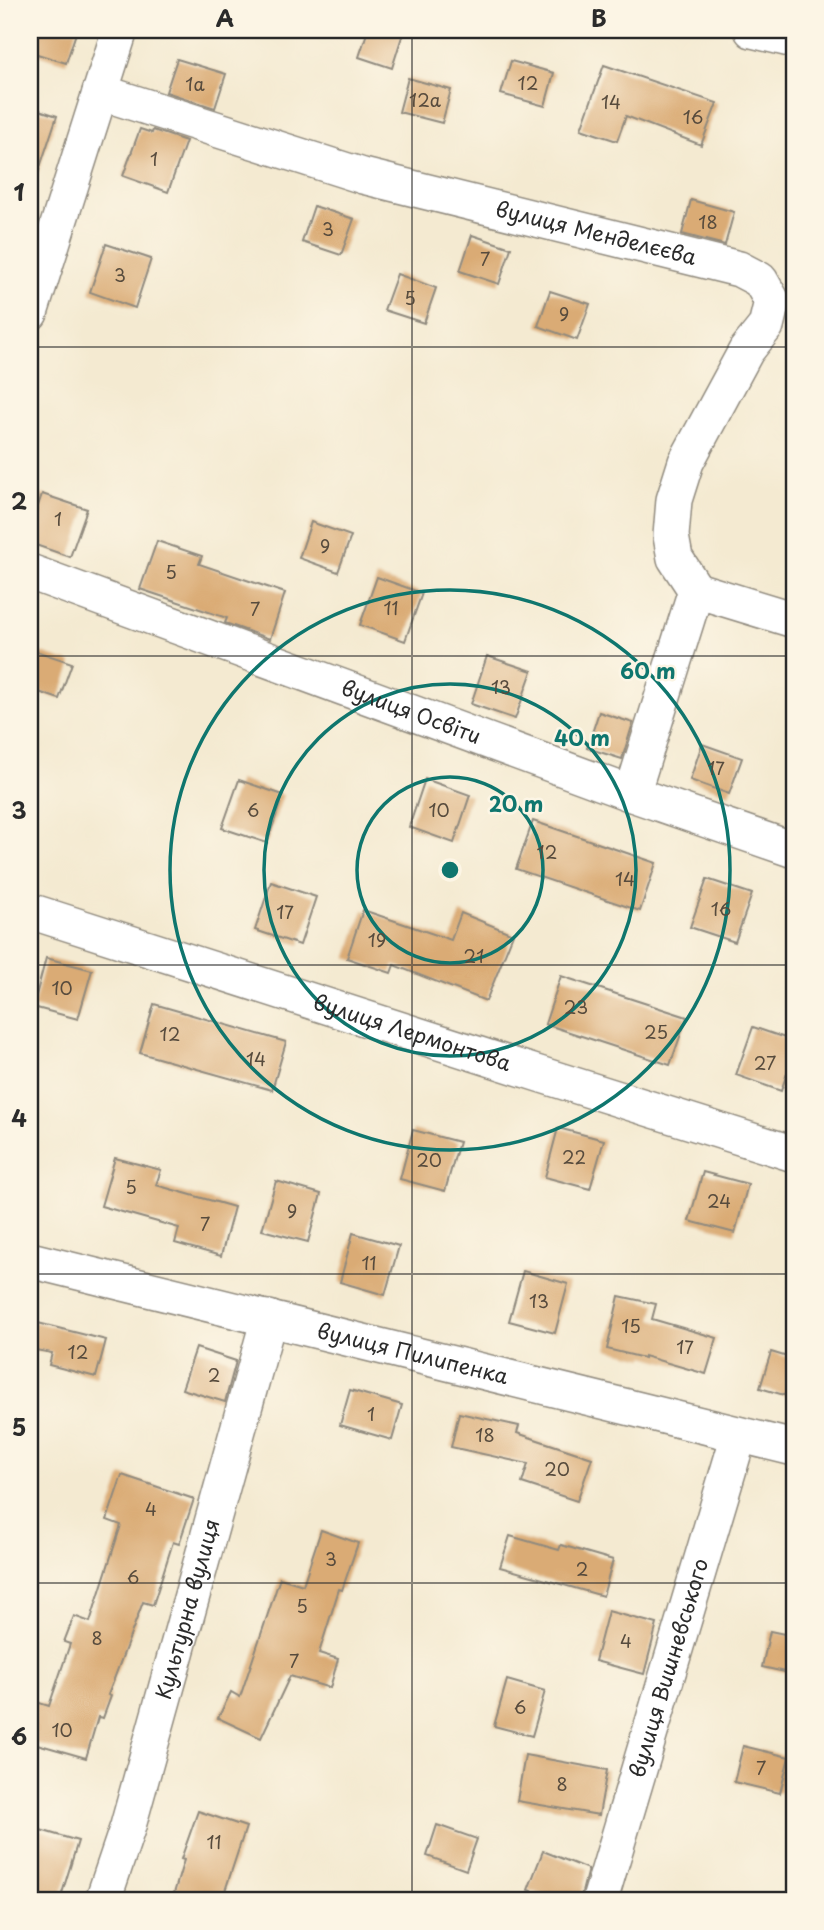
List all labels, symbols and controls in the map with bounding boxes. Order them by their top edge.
text: A [216,0,234,35]
text: B [591,0,607,35]
house number: 12 [518,69,538,96]
house number: 1а [185,70,205,97]
house number: 12а [409,86,442,113]
house number: 14 [601,88,621,115]
house number: 16 [683,103,703,130]
house number: 1 [150,145,158,172]
text: 1 [14,174,25,209]
street label: вулиця Менделєєва [493,191,701,272]
house number: 18 [698,208,718,235]
house number: 3 [322,215,334,242]
house number: 7 [480,245,490,272]
house number: 3 [114,261,126,288]
house number: 5 [404,284,416,311]
house number: 9 [559,300,569,327]
text: 2 [11,483,27,518]
house number: 1 [54,505,62,532]
house number: 9 [320,532,330,559]
house number: 5 [165,558,177,585]
house number: 11 [383,594,399,621]
house number: 7 [250,595,260,622]
text: 60 m [620,654,676,686]
street label: вулиця Освіти [337,670,486,751]
house number: 13 [491,673,511,700]
text: 40 m [554,721,610,753]
house number: 17 [707,754,725,781]
text: 20 m [489,787,543,819]
text: 3 [11,792,27,827]
house number: 6 [247,796,259,823]
house number: 10 [428,796,450,823]
house number: 12 [537,838,557,865]
centre of rings [438,858,462,882]
house number: 14 [615,865,635,892]
house number: 16 [711,895,731,922]
house number: 17 [276,898,294,925]
house number: 19 [368,926,386,953]
house number: 21 [464,942,484,969]
house number: 10 [51,974,73,1001]
street label: вулиця Лермонтова [310,985,515,1078]
house number: 23 [564,993,588,1020]
house number: 25 [644,1018,668,1045]
house number: 12 [160,1020,180,1047]
house number: 14 [246,1045,266,1072]
house number: 27 [754,1049,776,1076]
text: 4 [11,1100,27,1135]
house number: 22 [562,1143,586,1170]
house number: 20 [416,1146,442,1173]
house number: 5 [125,1173,137,1200]
house number: 24 [707,1187,731,1214]
house number: 9 [287,1197,297,1224]
house number: 7 [200,1210,210,1237]
house number: 11 [361,1249,377,1276]
house number: 13 [529,1287,549,1314]
house number: 15 [621,1312,641,1339]
street label: вулиця Пилипенка [314,1313,512,1391]
house number: 17 [676,1333,694,1360]
house number: 12 [68,1338,88,1365]
house number: 2 [208,1361,220,1388]
house number: 1 [367,1400,375,1427]
text: 5 [12,1409,26,1444]
house number: 18 [475,1421,495,1448]
house number: 20 [544,1455,570,1482]
house number: 4 [145,1495,157,1522]
street label: Культурна вулиця [146,1515,227,1703]
house number: 3 [325,1545,337,1572]
street label: вулиця Вишневського [620,1554,715,1781]
house number: 2 [576,1555,588,1582]
house number: 6 [127,1563,139,1590]
house number: 5 [296,1592,308,1619]
house number: 8 [91,1624,103,1651]
house number: 4 [620,1627,632,1654]
house number: 7 [289,1647,299,1674]
house number: 6 [514,1693,526,1720]
house number: 10 [51,1716,73,1743]
text: 6 [11,1718,27,1753]
house number: 7 [756,1754,766,1781]
house number: 8 [556,1770,568,1797]
house number: 11 [206,1828,222,1855]

